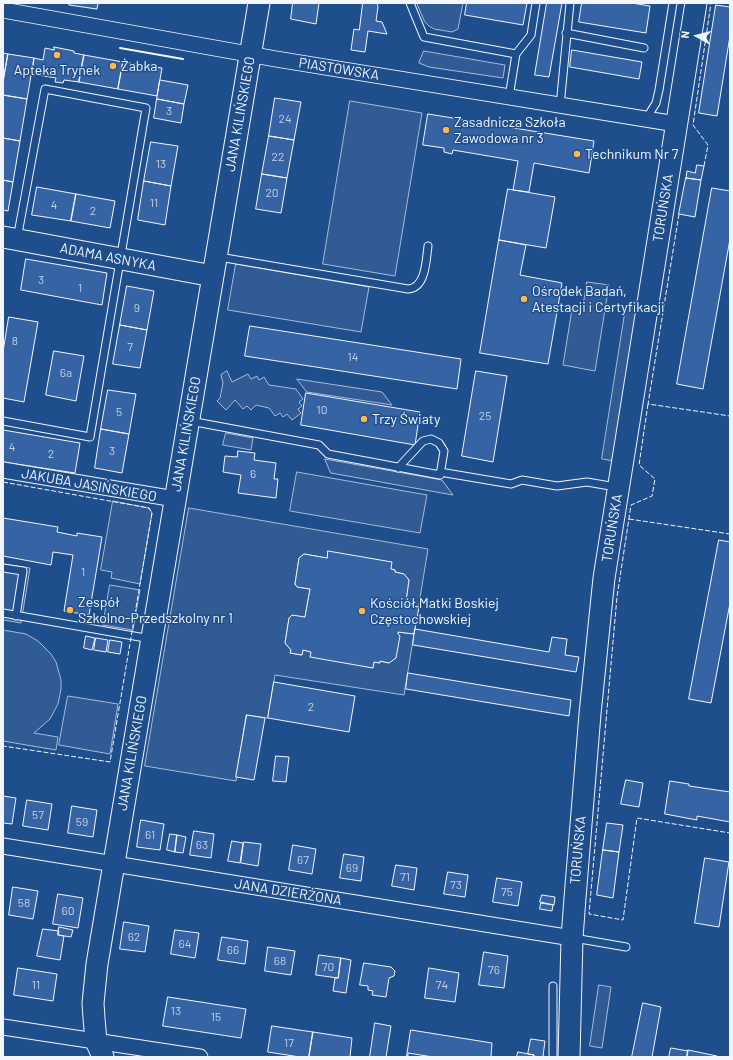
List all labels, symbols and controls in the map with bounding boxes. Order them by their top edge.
north arrow [677,16,717,56]
text: N [678,30,691,39]
marker: Apteka Trynek [52,50,62,60]
street label: PIASTOWSKA [297,54,381,84]
street label: JANA KILIŃSKIEGO [222,55,258,173]
place label: Żabka [121,58,158,74]
marker: Żabka [108,61,118,71]
place label: Apteka Trynek [14,62,100,78]
house number: 3 [166,104,172,118]
house number: 24 [278,112,292,126]
place label: Zasadnicza Szkoła Zawodowa nr 3 [454,114,566,146]
marker: Zasadnicza Szkoła Zawodowa nr 3 [441,125,451,135]
place label: Technikum Nr 7 [585,146,678,162]
marker: Technikum Nr 7 [572,149,582,159]
house number: 22 [272,150,284,164]
house number: 13 [156,157,166,171]
street label: TORUŃSKA [649,173,677,243]
house number: 20 [265,186,279,200]
house number: 11 [150,196,158,210]
house number: 4 [51,198,57,212]
house number: 2 [90,204,96,218]
street label: ADAMA ASNYKA [58,239,158,275]
house number: 3 [38,273,44,287]
house number: 1 [78,281,82,295]
place label: Ośrodek Badań, Atestacji i Certyfikacji [532,283,665,316]
marker: Ośrodek Badań, Atestacji i Certyfikacji [519,294,529,304]
house number: 9 [134,301,140,315]
house number: 8 [12,334,18,348]
house number: 7 [127,340,133,354]
house number: 14 [348,350,358,364]
house number: 6a [60,366,72,380]
street label: JANA KILIŃSKIEGO [168,375,204,493]
house number: 10 [317,403,327,417]
house number: 5 [116,405,122,419]
house number: 25 [479,409,491,423]
place label: Trzy Światy [372,411,440,427]
marker: Trzy Światy [359,414,369,424]
house number: 4 [9,440,15,454]
house number: 3 [109,444,115,458]
house number: 2 [48,447,54,461]
street label: JAKUBA JASIŃSKIEGO [20,465,158,505]
house number: 6 [250,467,256,481]
street label: TORUŃSKA [598,493,626,563]
house number: 1 [81,565,85,579]
place label: Zespół Szkolno-Przedszkolny nr 1 [78,594,233,626]
place label: Kościół Matki Boskiej Częstochowskiej [370,595,499,628]
marker: Zespół Szkolno-Przedszkolny nr 1 [65,605,75,615]
marker: Kościół Matki Boskiej Częstochowskiej [357,606,367,616]
street label: JANA KILIŃSKIEGO [114,694,150,812]
house number: 2 [308,700,314,714]
house number: 57 [32,808,44,822]
house number: 59 [76,815,88,829]
street label: TORUŃSKA [567,815,589,885]
house number: 61 [145,828,155,842]
house number: 63 [196,838,208,852]
house number: 67 [297,853,309,867]
house number: 69 [346,861,358,875]
house number: 71 [400,870,410,884]
street label: JANA DZIERŻONA [233,875,343,909]
house number: 73 [450,878,462,892]
house number: 75 [501,885,513,899]
house number: 58 [18,896,30,910]
house number: 60 [62,904,74,918]
house number: 62 [128,930,140,944]
house number: 64 [179,937,191,951]
house number: 66 [227,943,239,957]
house number: 68 [274,954,286,968]
house number: 70 [322,960,334,974]
house number: 76 [488,963,500,977]
house number: 11 [32,978,40,992]
house number: 74 [436,978,448,992]
house number: 13 [171,1004,181,1018]
house number: 15 [211,1010,221,1024]
house number: 17 [284,1036,294,1050]

